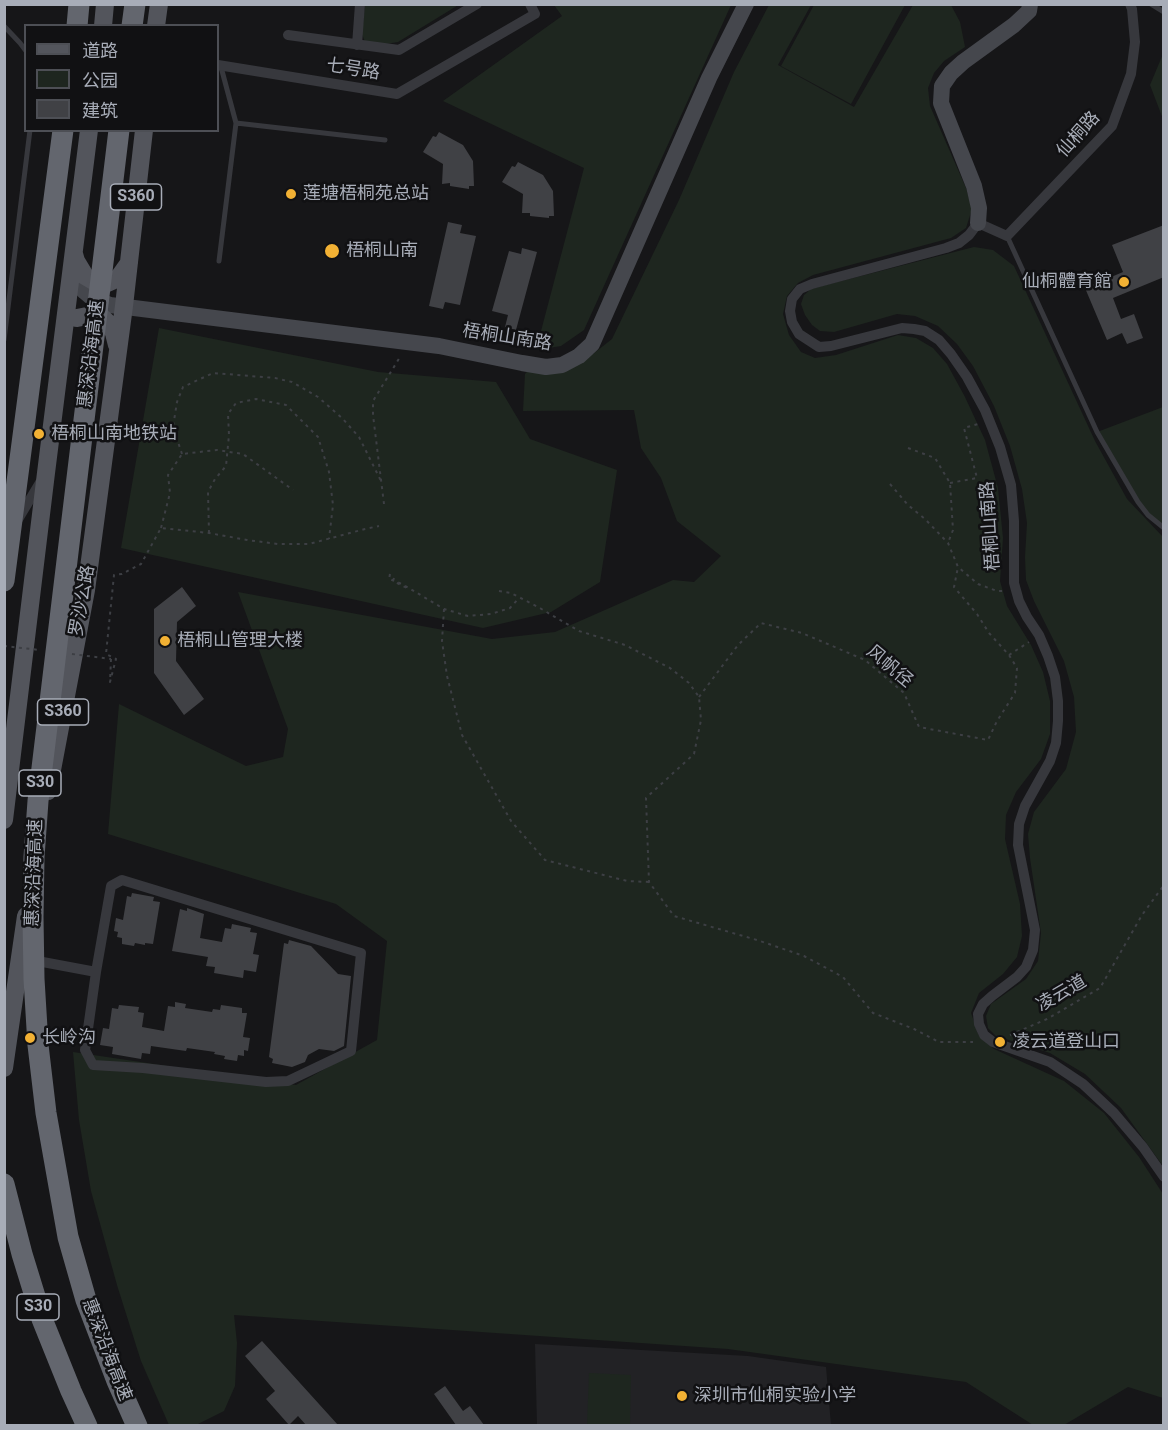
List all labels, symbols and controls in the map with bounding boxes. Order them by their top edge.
legend [24,24,219,132]
text: 道路 [82,40,118,61]
street label: 七号路 [325,55,381,85]
text: 公园 [82,70,118,91]
text: 建筑 [82,100,118,121]
street label: 仙桐路 [1053,108,1105,162]
place label: 莲塘梧桐苑总站 [303,183,429,205]
road number: S360 [110,184,162,210]
marker: 莲塘梧桐苑总站 [284,187,298,201]
place label: 梧桐山南 [346,240,418,262]
marker: 梧桐山南 [323,242,341,260]
place label: 仙桐體育館 [1022,271,1112,293]
marker: 仙桐體育館 [1117,275,1131,289]
street label: 惠深沿海高速 [75,299,109,409]
street label: 梧桐山南路 [461,320,553,356]
place label: 梧桐山南地铁站 [51,423,177,445]
marker: 梧桐山南地铁站 [32,427,46,441]
street label: 梧桐山南路 [977,480,1005,572]
street label: 罗沙公路 [66,564,100,638]
place label: 梧桐山管理大楼 [177,630,303,652]
marker: 梧桐山管理大楼 [158,634,172,648]
street label: 风帆径 [861,641,917,693]
road number: S360 [38,699,88,725]
road number: S30 [19,770,61,796]
street label: 惠深沿海高速 [22,819,48,927]
street label: 凌云道 [1033,971,1091,1017]
place label: 长岭沟 [42,1027,96,1049]
marker: 长岭沟 [23,1031,37,1045]
place label: 凌云道登山口 [1012,1031,1120,1053]
marker: 凌云道登山口 [993,1035,1007,1049]
road number: S30 [17,1294,59,1320]
street label: 惠深沿海高速 [77,1296,135,1404]
place label: 深圳市仙桐实验小学 [694,1385,856,1407]
marker: 深圳市仙桐实验小学 [675,1389,689,1403]

